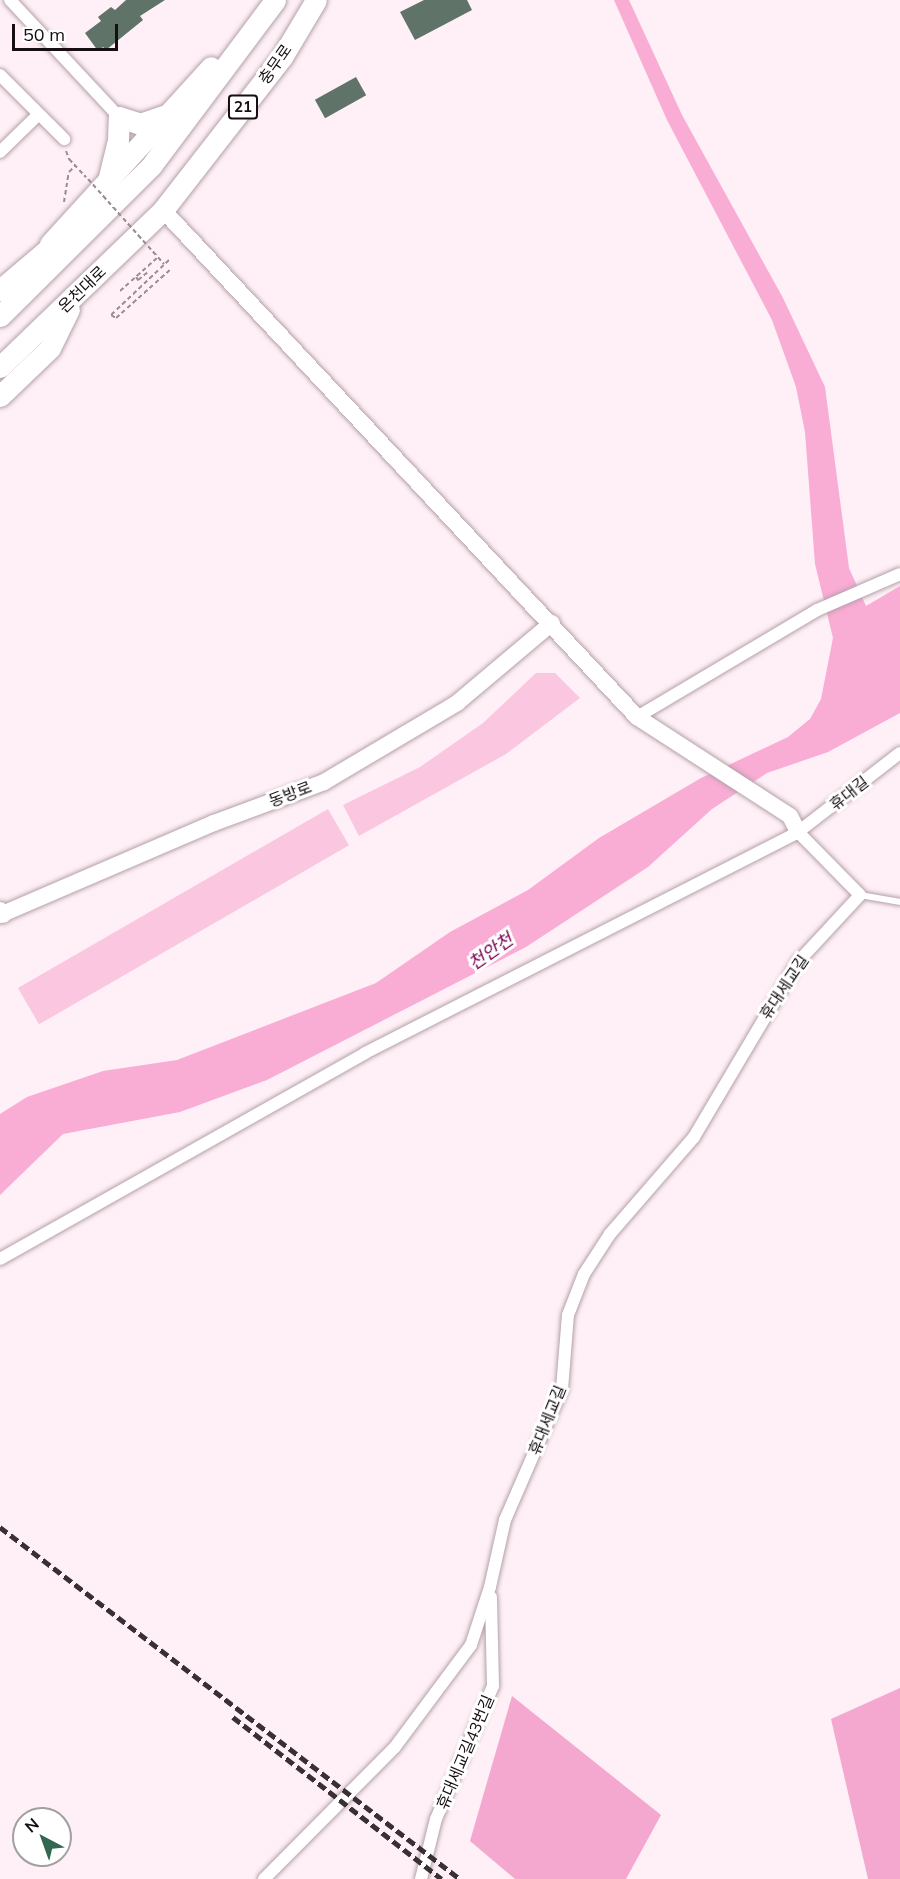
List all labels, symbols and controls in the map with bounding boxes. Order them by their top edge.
scale bar [15,12,122,50]
text: 50 m [23,23,65,46]
street label: 충무로 [254,40,296,88]
road number: 21 [228,95,258,119]
street label: 온천대로 [54,262,110,316]
street label: 휴대길 [826,772,872,814]
street label: 동방로 [266,777,314,811]
water label: 천안천 [464,929,518,975]
street label: 휴대세교길 [755,951,813,1023]
street label: 휴대세교길 [524,1382,570,1458]
street label: 휴대세교길43번길 [432,1692,498,1812]
north arrow [12,1807,72,1867]
text: N [20,1813,43,1836]

